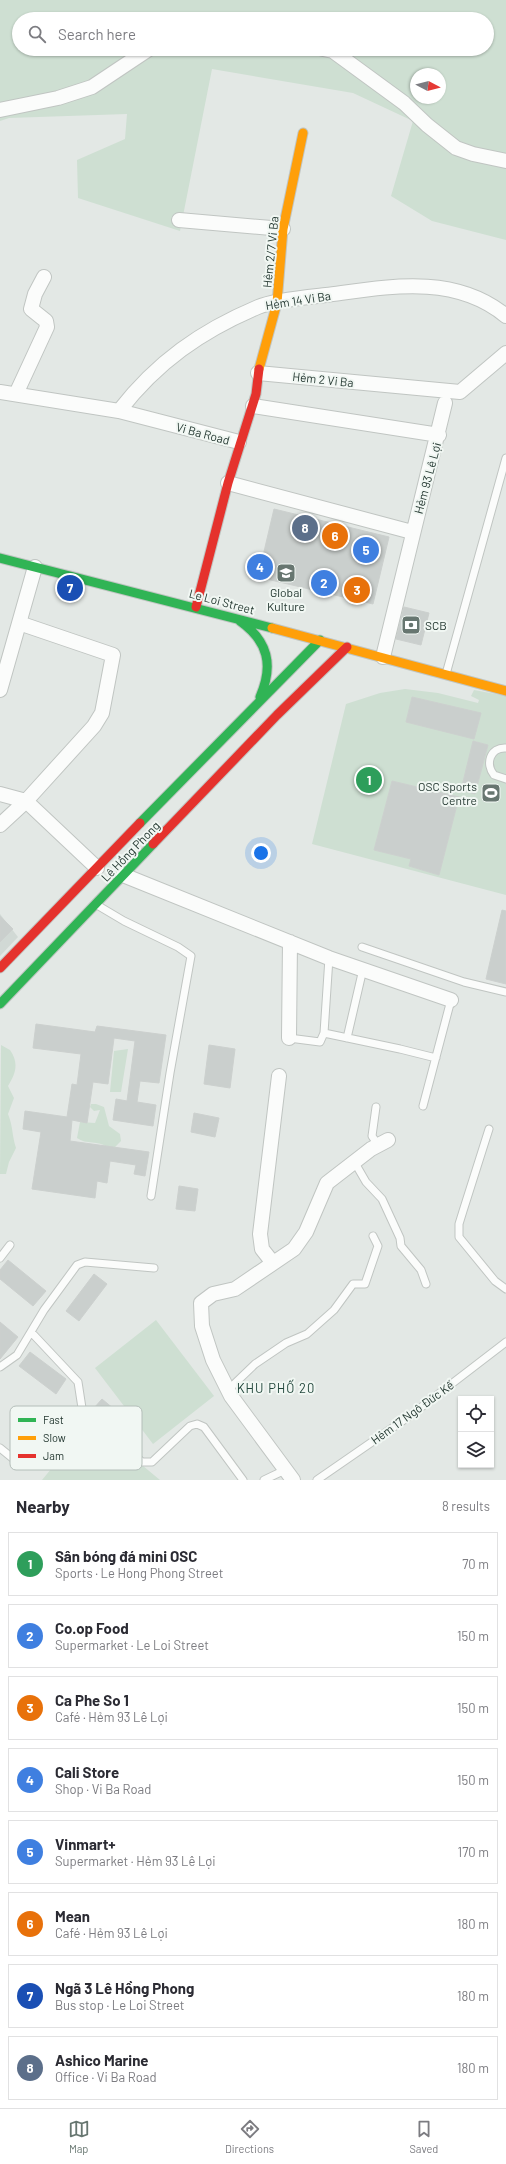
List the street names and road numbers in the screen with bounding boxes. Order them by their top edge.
street label: Hẻm 2/7 Vi Ba [259,215,281,289]
street label: Hẻm 14 Vi Ba [264,288,332,312]
street label: Hẻm 2 Vi Ba [292,369,354,389]
street label: Vi Ba Road [175,419,231,447]
street label: Hẻm 93 Lê Lợi [411,441,443,515]
street label: Le Loi Street [188,586,256,616]
street label: Lê Hồng Phong [98,818,162,884]
street label: Hẻm 17 Ngô Đức Kế [368,1377,457,1447]

